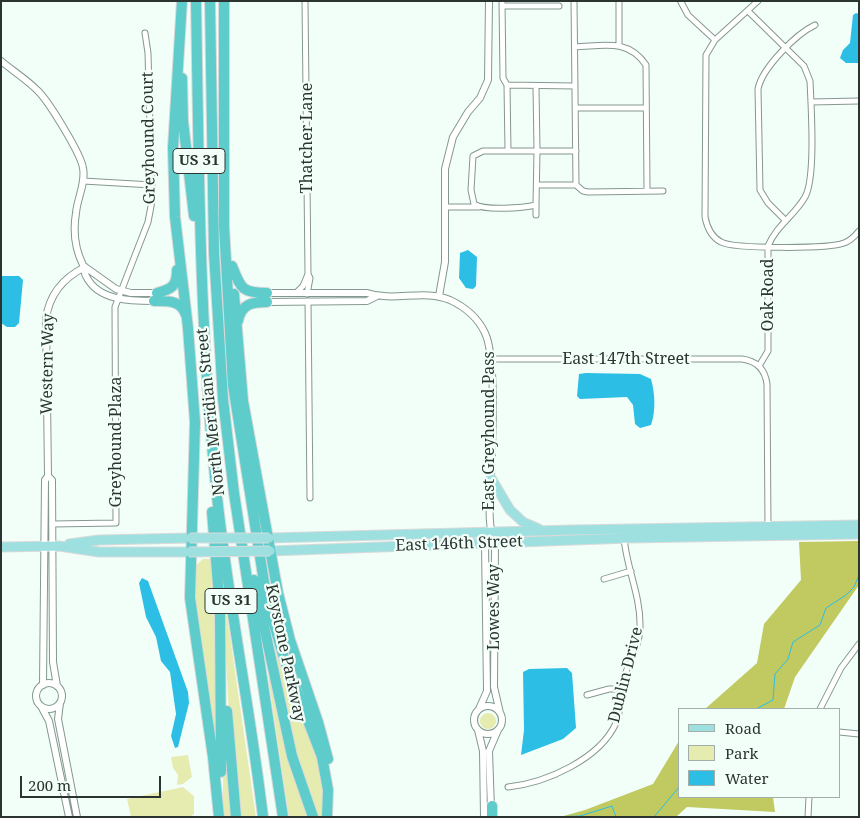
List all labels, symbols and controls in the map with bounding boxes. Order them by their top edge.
street label: Greyhound Court [138,71,160,205]
street label: Thatcher Lane [297,83,317,193]
road number: US 31 [173,148,225,174]
street label: Oak Road [758,259,778,331]
street label: Western Way [38,313,58,415]
street label: North Meridian Street [193,327,229,497]
street label: East 147th Street [562,349,690,369]
street label: East Greyhound Pass [479,351,499,511]
street label: Greyhound Plaza [106,376,126,508]
street label: East 146th Street [395,532,523,556]
street label: Lowes Way [484,564,504,650]
street label: Keystone Parkway [261,582,309,724]
road number: US 31 [205,588,257,614]
street label: Dublin Drive [605,625,647,725]
legend [678,708,840,798]
text: Road [725,718,761,738]
text: Park [725,743,758,763]
scale bar [22,766,164,798]
text: Water [725,768,768,788]
text: 200 m [28,775,71,795]

